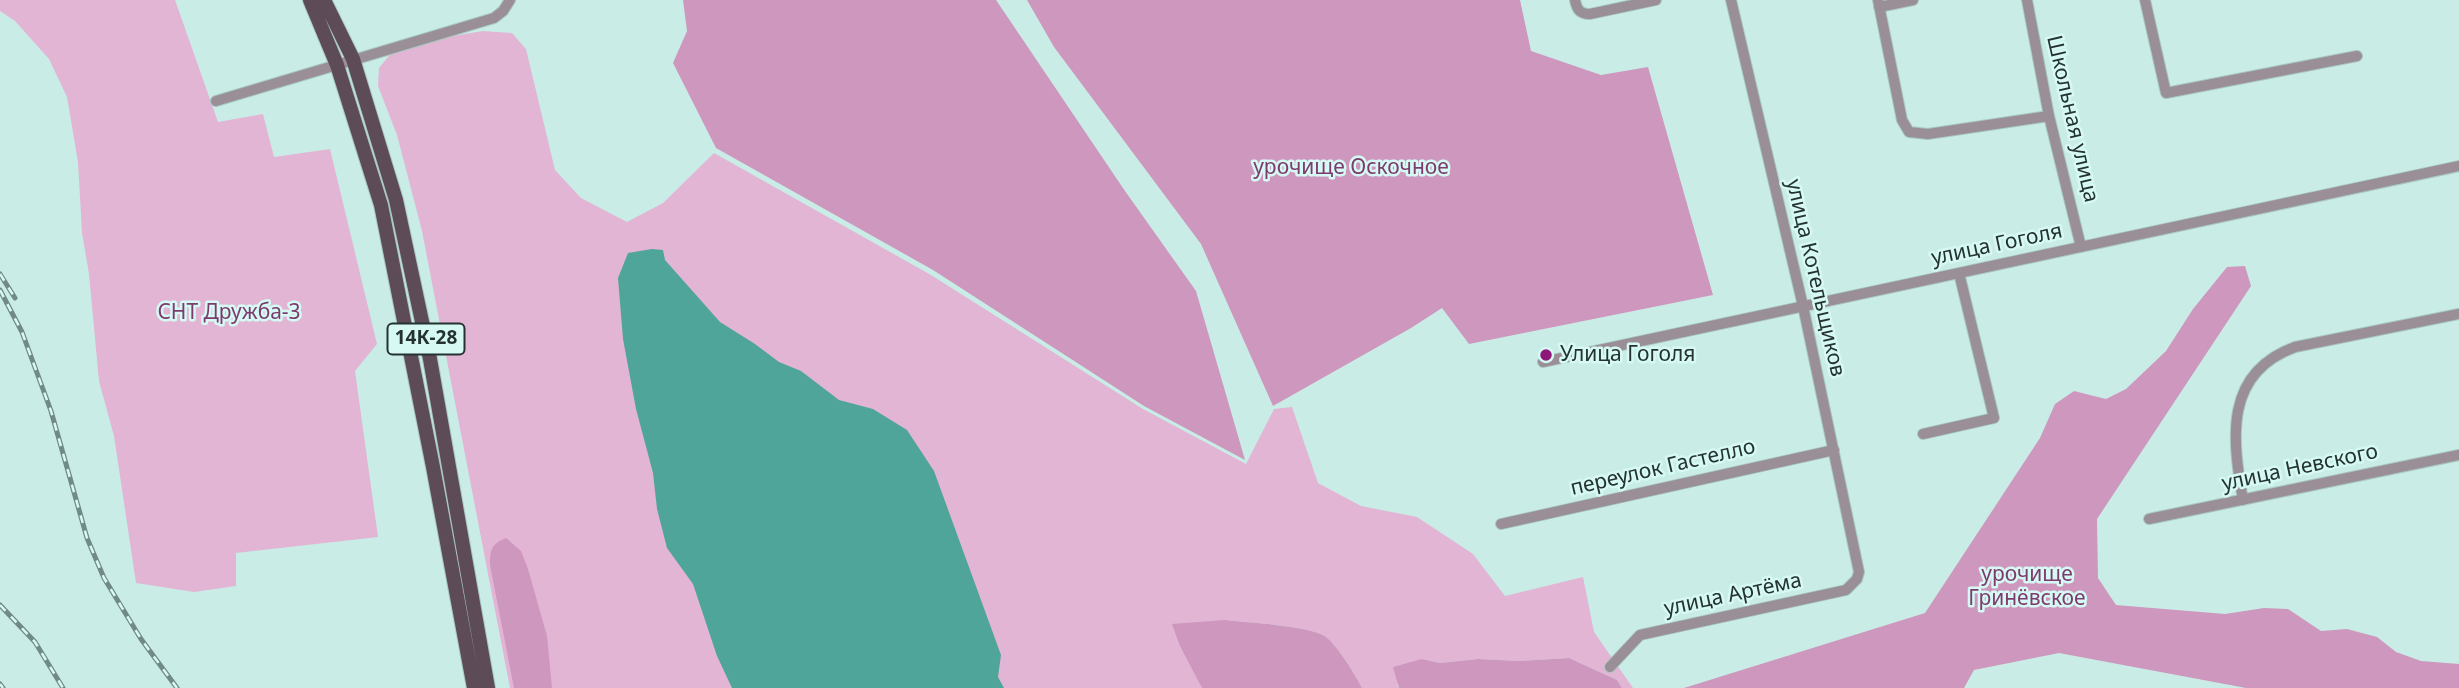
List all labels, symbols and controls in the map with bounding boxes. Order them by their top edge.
street label: Школьная улица [2041,33,2103,205]
park label: урочище Оскочное [1253,155,1449,181]
street label: улица Котельщиков [1780,177,1850,379]
street label: улица Гоголя [1929,219,2065,271]
park label: СНТ Дружба-3 [157,300,301,326]
road number: 14К-28 [388,324,464,354]
place label: Улица Гоголя [1560,342,1695,368]
marker: Улица Гоголя [1538,347,1554,363]
street label: переулок Гастелло [1568,434,1758,502]
street label: улица Невского [2220,439,2380,497]
park label: урочище Гринёвское [1968,562,2086,612]
street label: улица Артёма [1662,568,1804,622]

